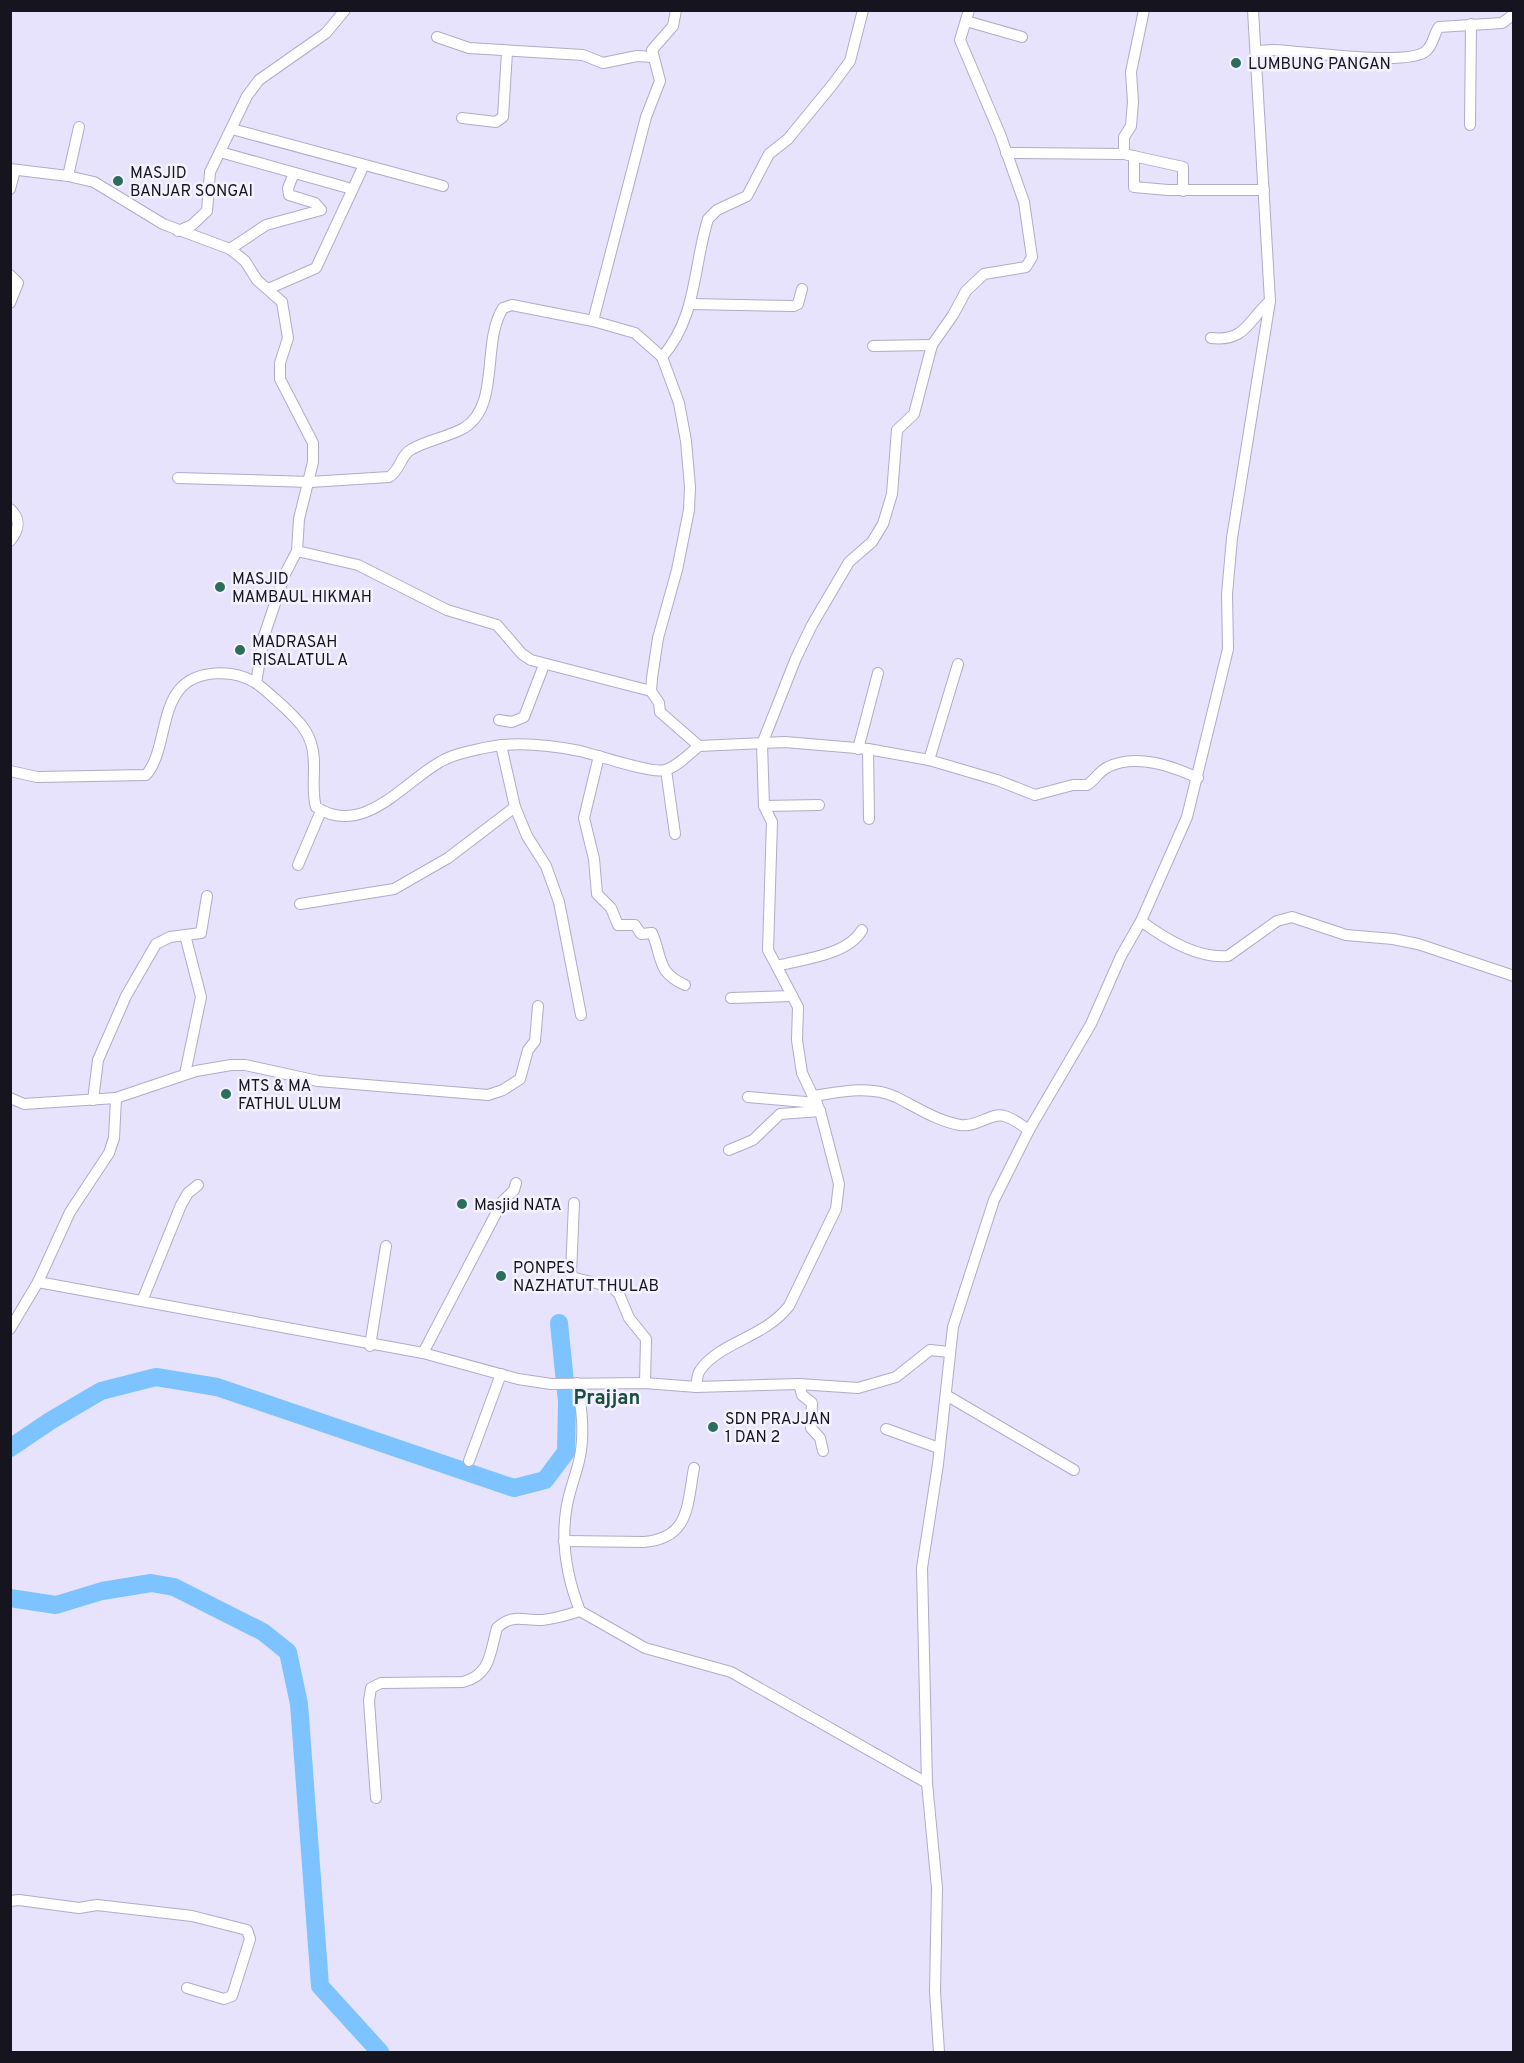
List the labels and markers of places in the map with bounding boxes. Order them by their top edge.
place label: LUMBUNG PANGAN [1248,55,1391,75]
marker: LUMBUNG PANGAN [1229,56,1243,70]
place label: MASJID BANJAR SONGAI [130,164,253,202]
marker: MASJID BANJAR SONGAI [111,174,125,188]
place label: MASJID MAMBAUL HIKMAH [232,570,372,608]
marker: MASJID MAMBAUL HIKMAH [213,580,227,594]
place label: MADRASAH RISALATUL A [252,633,348,671]
marker: MADRASAH RISALATUL A [233,643,247,657]
place label: MTS & MA FATHUL ULUM [238,1077,341,1115]
marker: MTS & MA FATHUL ULUM [219,1087,233,1101]
place label: Masjid NATA [474,1196,562,1216]
marker: Masjid NATA [455,1197,469,1211]
place label: PONPES NAZHATUT THULAB [513,1259,659,1297]
marker: PONPES NAZHATUT THULAB [494,1269,508,1283]
place label: SDN PRAJJAN 1 DAN 2 [725,1410,831,1448]
marker: SDN PRAJJAN 1 DAN 2 [706,1420,720,1434]

